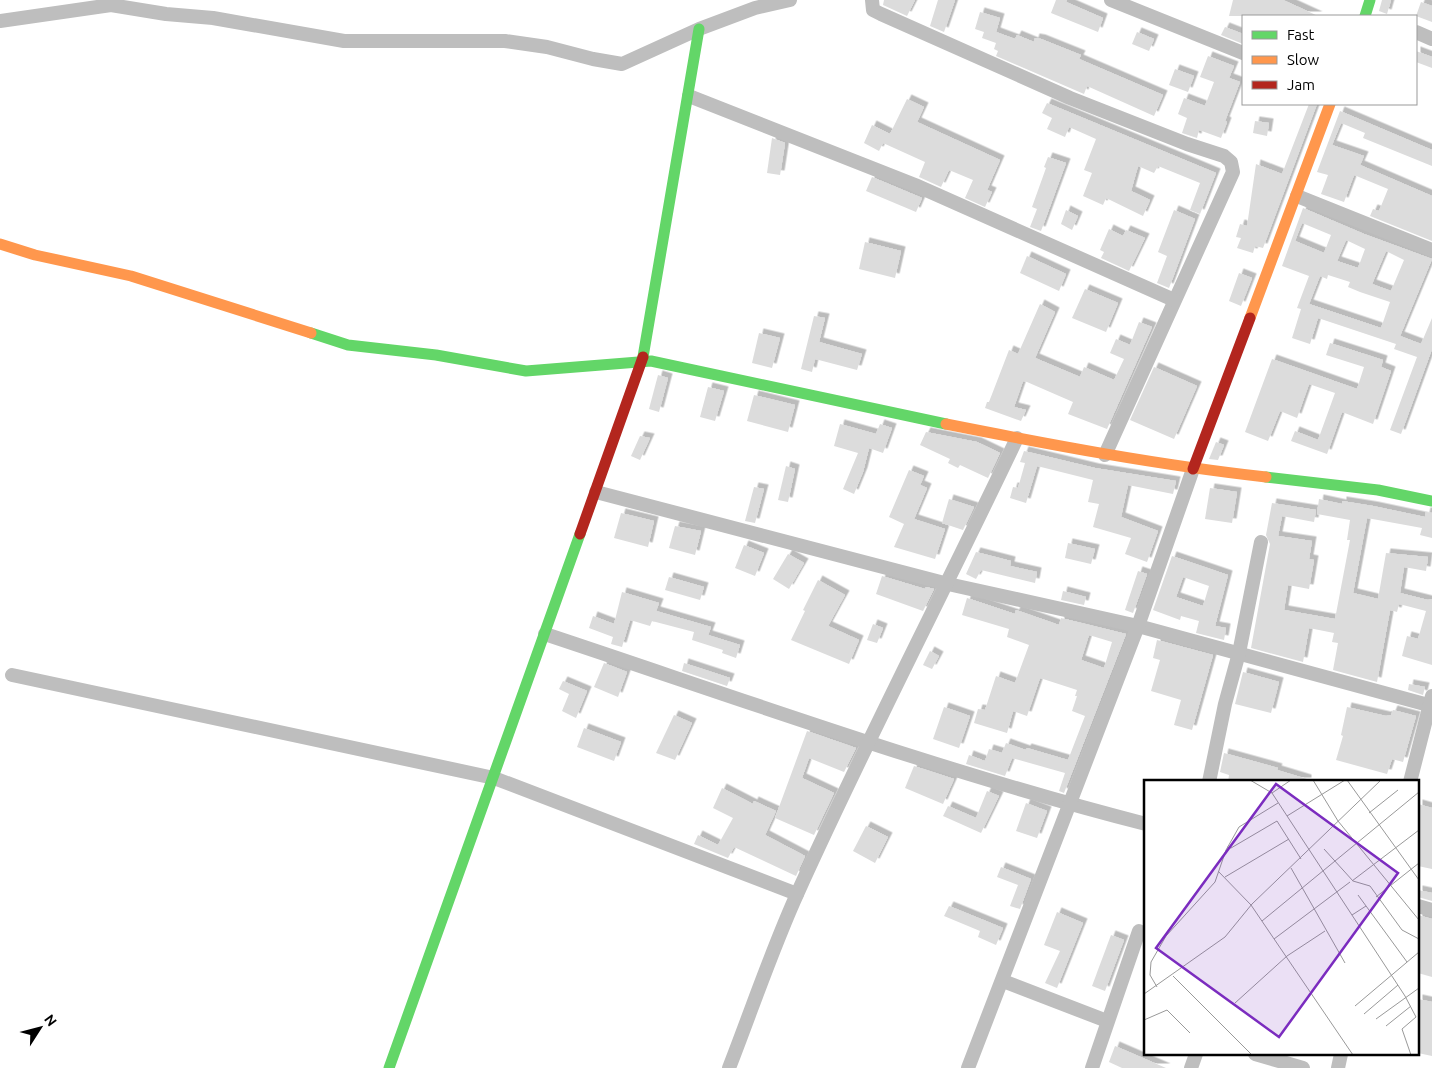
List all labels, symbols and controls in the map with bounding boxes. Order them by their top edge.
legend [1242,15,1417,105]
text: Fast [1287,26,1315,43]
text: Slow [1287,51,1320,68]
text: Jam [1287,76,1315,93]
inset map [1144,780,1420,1056]
north arrow [15,1003,65,1053]
text: N [41,1011,60,1029]

